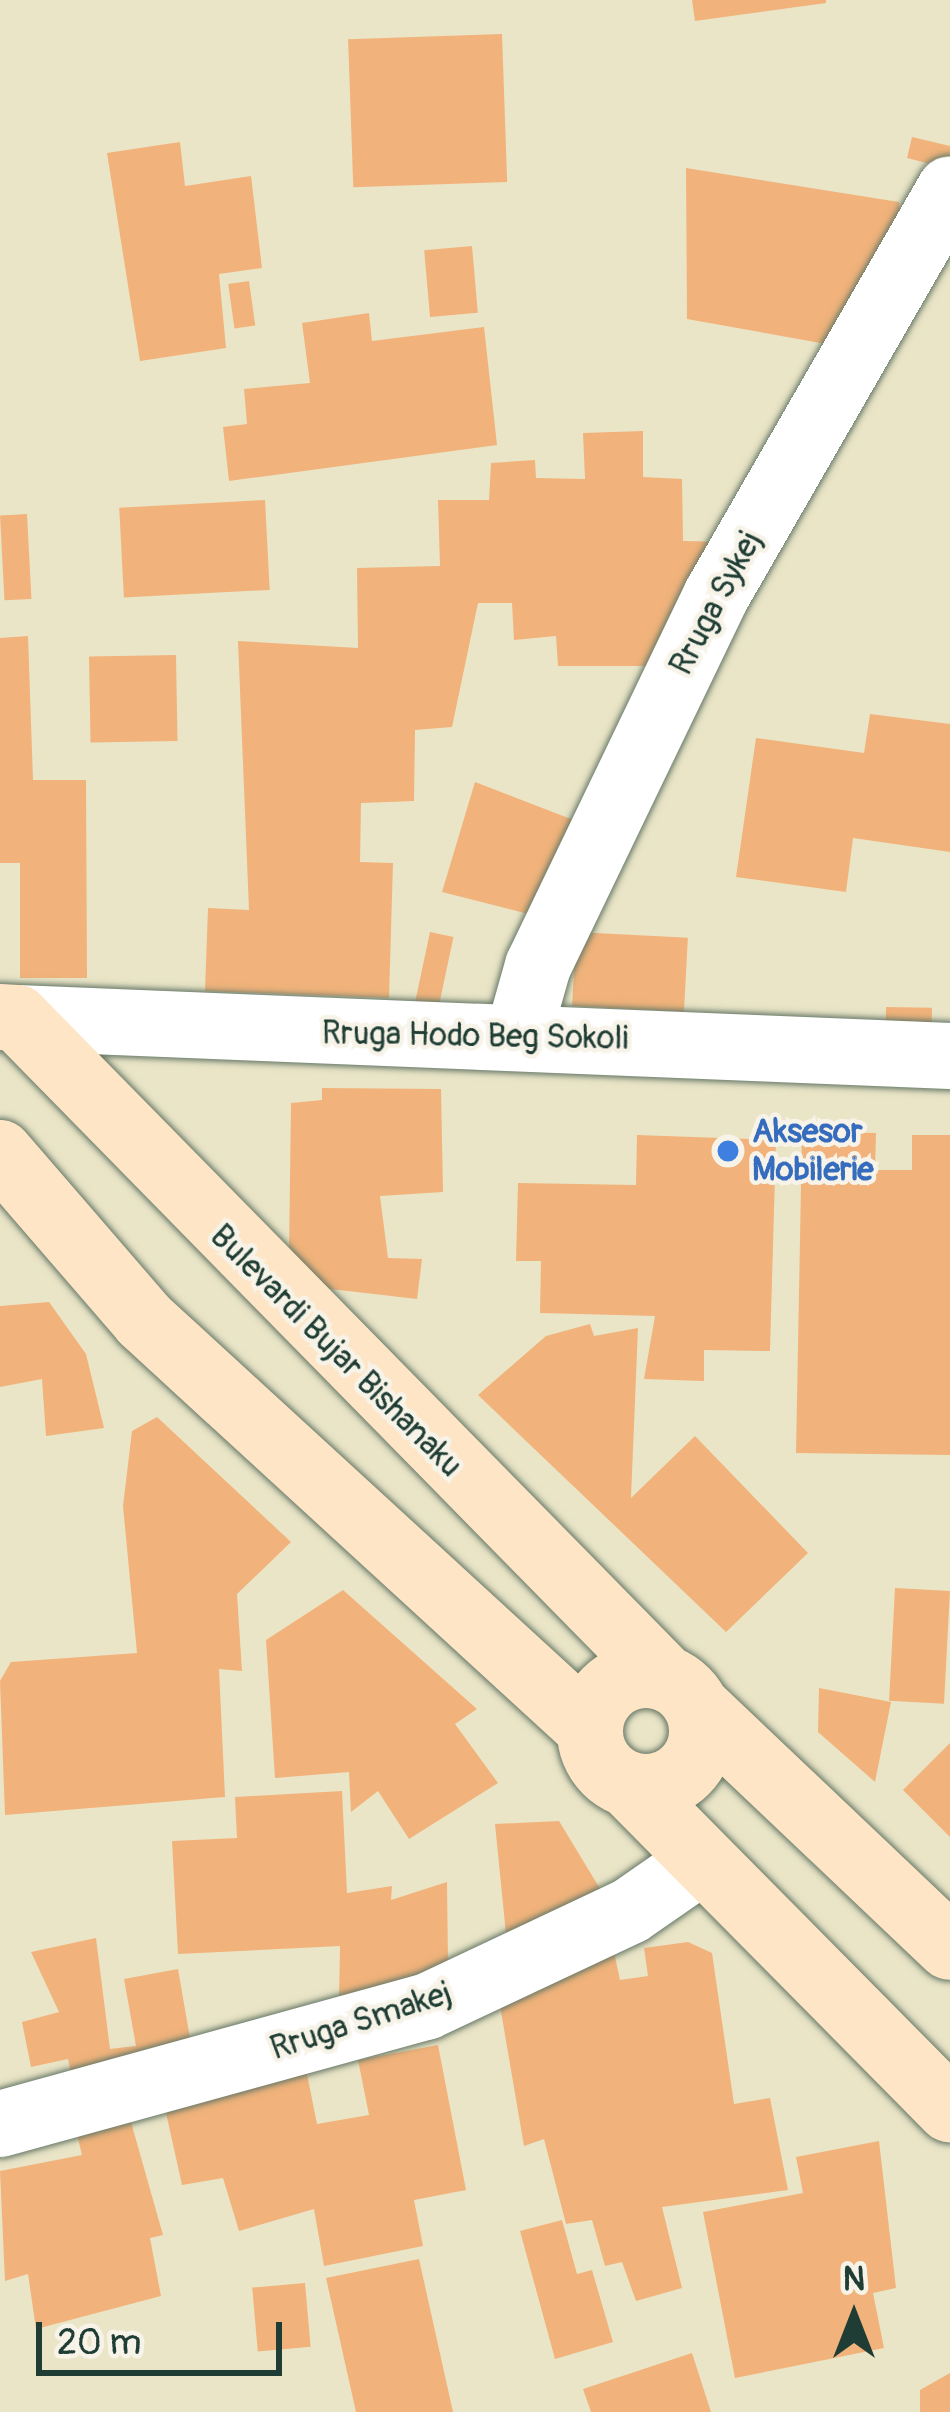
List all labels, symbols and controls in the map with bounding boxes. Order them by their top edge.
street label: Rruga Sykej [662,524,770,682]
street label: Rruga Hodo Beg Sokoli [321,1014,629,1058]
place label: Aksesor Mobilerie [752,1112,874,1190]
marker: Aksesor Mobilerie [715,1138,741,1164]
street label: Bulevardi Bujar Bishanaku [202,1217,470,1485]
street label: Rruga Smakej [265,1973,457,2069]
north arrow [794,2256,914,2376]
text: N [843,2259,865,2300]
scale bar [42,2298,288,2372]
text: 20 m [57,2320,142,2365]

